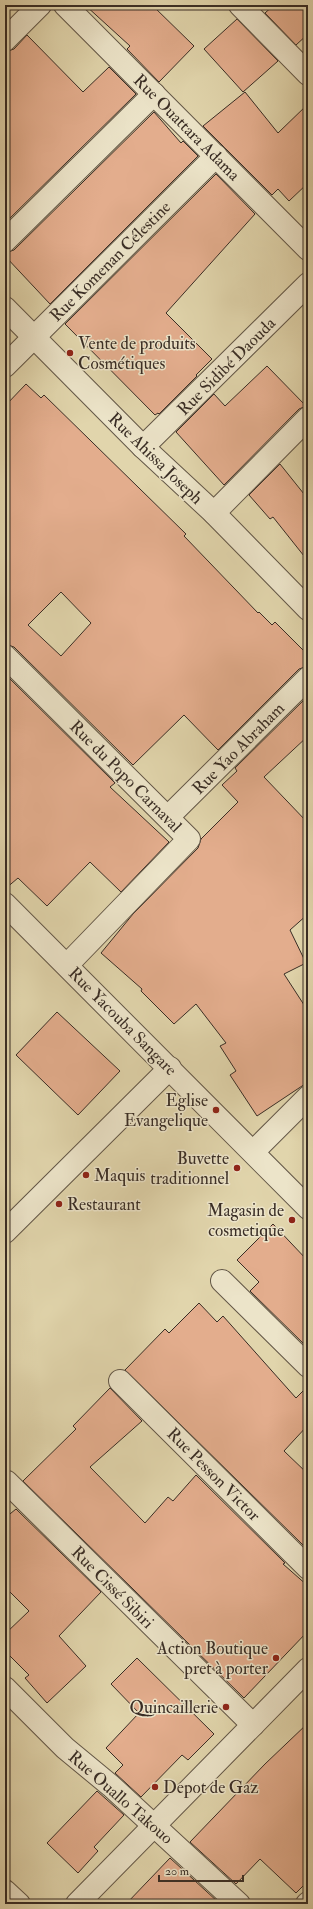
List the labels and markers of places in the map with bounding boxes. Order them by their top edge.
place label: Vente de produits Cosmétiques [78,333,196,374]
marker: Vente de produits Cosmétiques [65,348,75,358]
place label: Eglise Evangelique [124,1090,208,1131]
marker: Eglise Evangelique [211,1105,221,1115]
place label: Buvette traditionnel [150,1148,230,1189]
marker: Buvette traditionnel [232,1163,242,1173]
place label: Maquis [94,1165,146,1186]
marker: Maquis [81,1170,91,1180]
place label: Restaurant [67,1194,141,1215]
marker: Restaurant [54,1199,64,1209]
place label: Magasin de cosmetique [207,1200,284,1241]
marker: Magasin de cosmetique [287,1215,297,1225]
place label: Action Boutique pret à porter [156,1638,269,1680]
marker: Action Boutique pret à porter [271,1653,281,1663]
place label: Quincaillerie [130,1697,218,1718]
marker: Quincaillerie [221,1702,231,1712]
place label: Depot de Gaz [163,1777,258,1799]
marker: Depot de Gaz [150,1782,160,1792]

